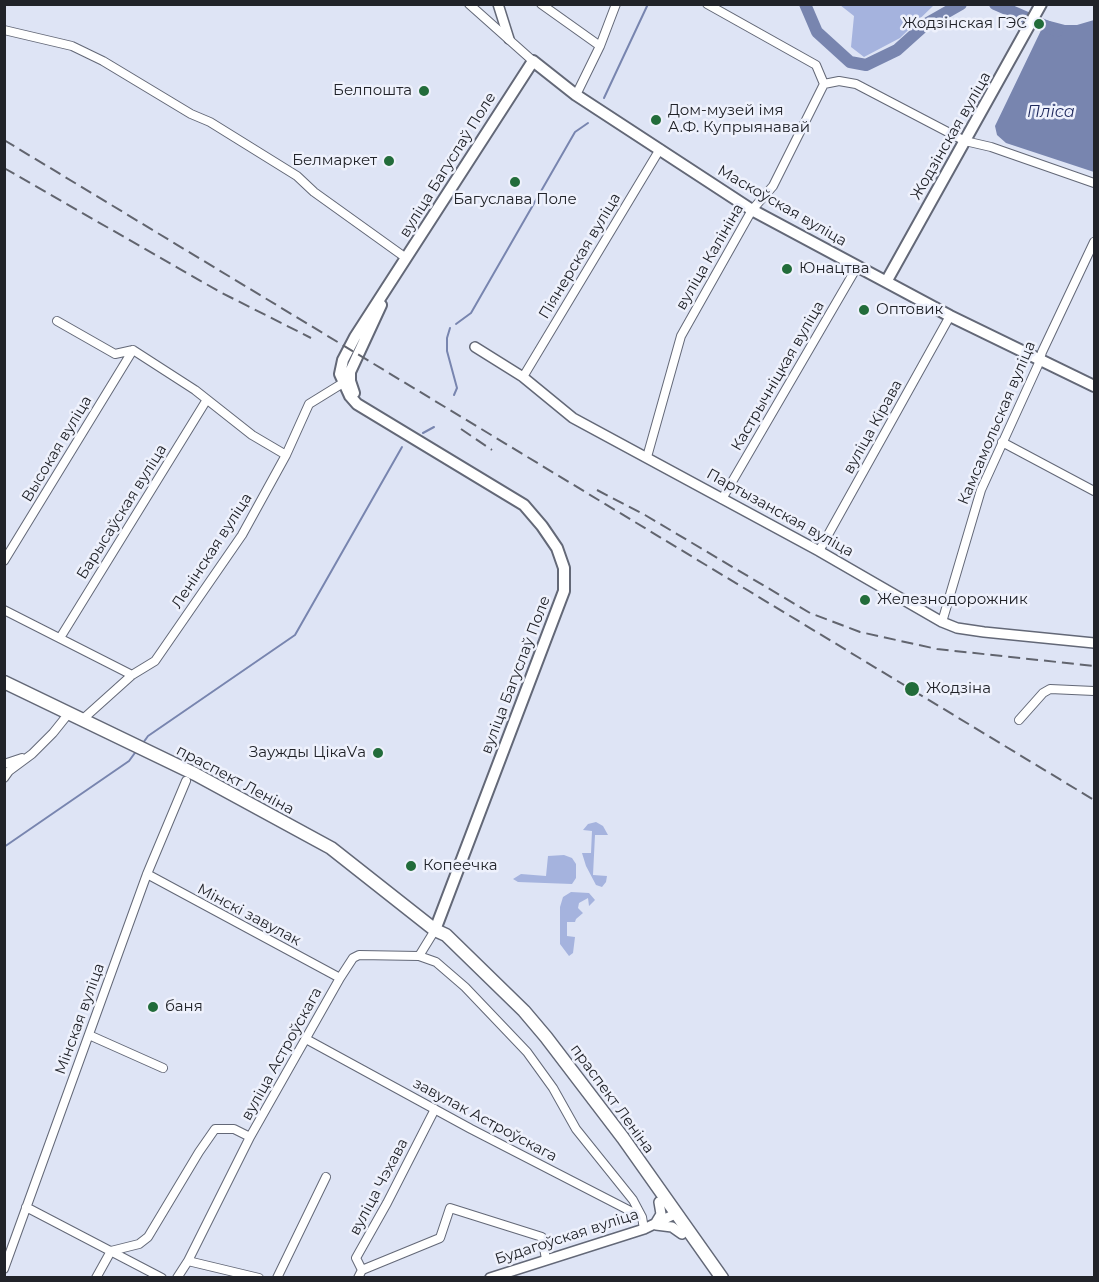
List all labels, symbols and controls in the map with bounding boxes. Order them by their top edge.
place label: Жодзінская ГЭС [902,15,1027,33]
marker: Жодзінская ГЭС [1032,17,1046,31]
street label: Жодзінская вуліца [907,69,995,203]
place label: Белпошта [333,82,412,100]
marker: Белпошта [417,84,431,98]
street label: вуліца Багуслаў Поле [396,89,500,241]
place label: Дом-музей імя А.Ф. Купрыянавай [668,102,810,137]
water label: Пліса [1027,102,1075,122]
marker: Дом-музей імя А.Ф. Купрыянавай [649,113,663,127]
place label: Белмаркет [292,152,377,170]
marker: Белмаркет [382,154,396,168]
street label: Маскоўская вуліца [714,162,850,250]
marker: Багуслава Поле [508,175,522,189]
street label: Піянерская вуліца [535,190,625,322]
place label: Багуслава Поле [453,191,577,209]
street label: вуліца Калініна [672,201,748,313]
place label: Юнацтва [799,260,869,278]
marker: Юнацтва [780,262,794,276]
street label: Кастрычніцкая вуліца [728,298,828,454]
place label: Оптовик [876,301,943,319]
marker: Оптовик [857,303,871,317]
street label: Камсамольская вуліца [954,339,1040,507]
street label: вуліца Кірава [840,377,906,477]
street label: Высокая вуліца [18,393,96,505]
street label: Барысаўская вуліца [73,441,171,583]
street label: Партызанская вуліца [703,465,857,561]
street label: Ленінская вуліца [168,490,256,612]
place label: Железнодорожник [877,591,1028,609]
street label: вуліца Багуслаў Поле [478,593,554,757]
marker: Железнодорожник [858,593,872,607]
marker: Жодзіна [903,680,921,698]
place label: Жодзіна [926,680,991,698]
street label: праспект Леніна [173,741,297,819]
place label: Заужды ЦікаVа [249,744,366,762]
marker: Заужды ЦікаVа [371,746,385,760]
place label: Копеечка [423,857,498,875]
marker: Копеечка [404,859,418,873]
street label: Мінскі завулак [194,880,304,950]
street label: Мінская вуліца [52,961,108,1077]
street label: вуліца Астроўскага [238,984,326,1124]
place label: баня [165,998,203,1016]
marker: баня [146,1000,160,1014]
street label: праспект Леніна [566,1041,658,1157]
street label: завулак Астроўскага [410,1074,560,1166]
street label: вуліца Чэхава [346,1136,412,1238]
street label: Будагоўская вуліца [493,1205,641,1269]

